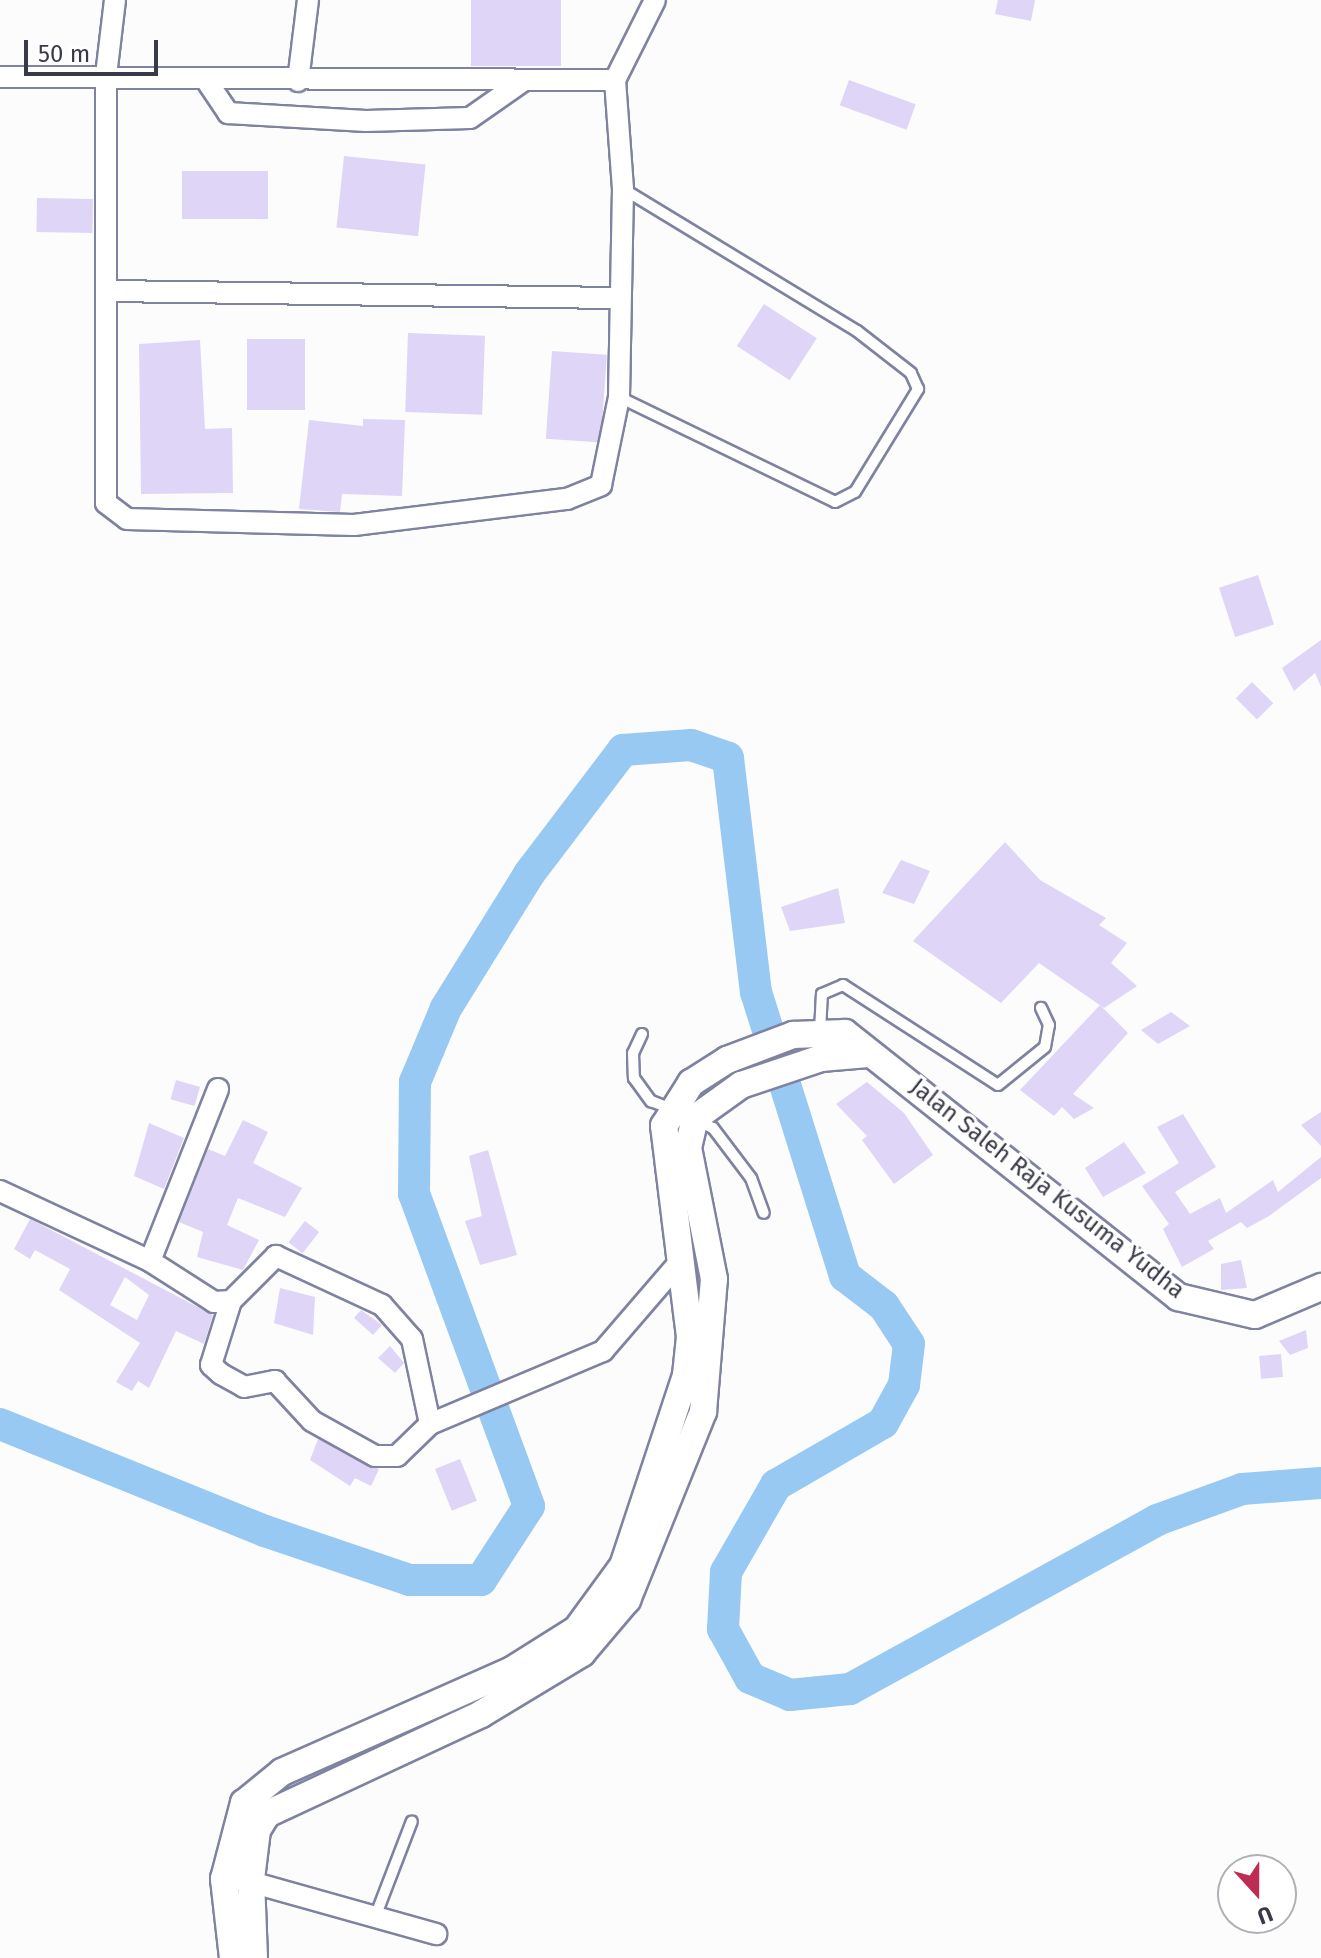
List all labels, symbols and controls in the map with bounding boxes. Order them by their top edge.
scale bar [28,24,162,74]
text: 50 m [38,40,90,68]
street label: Jalan Saleh Raja Kusuma Yudha [904,1073,1190,1305]
north arrow [1217,1854,1297,1934]
text: U [1254,1900,1277,1930]

